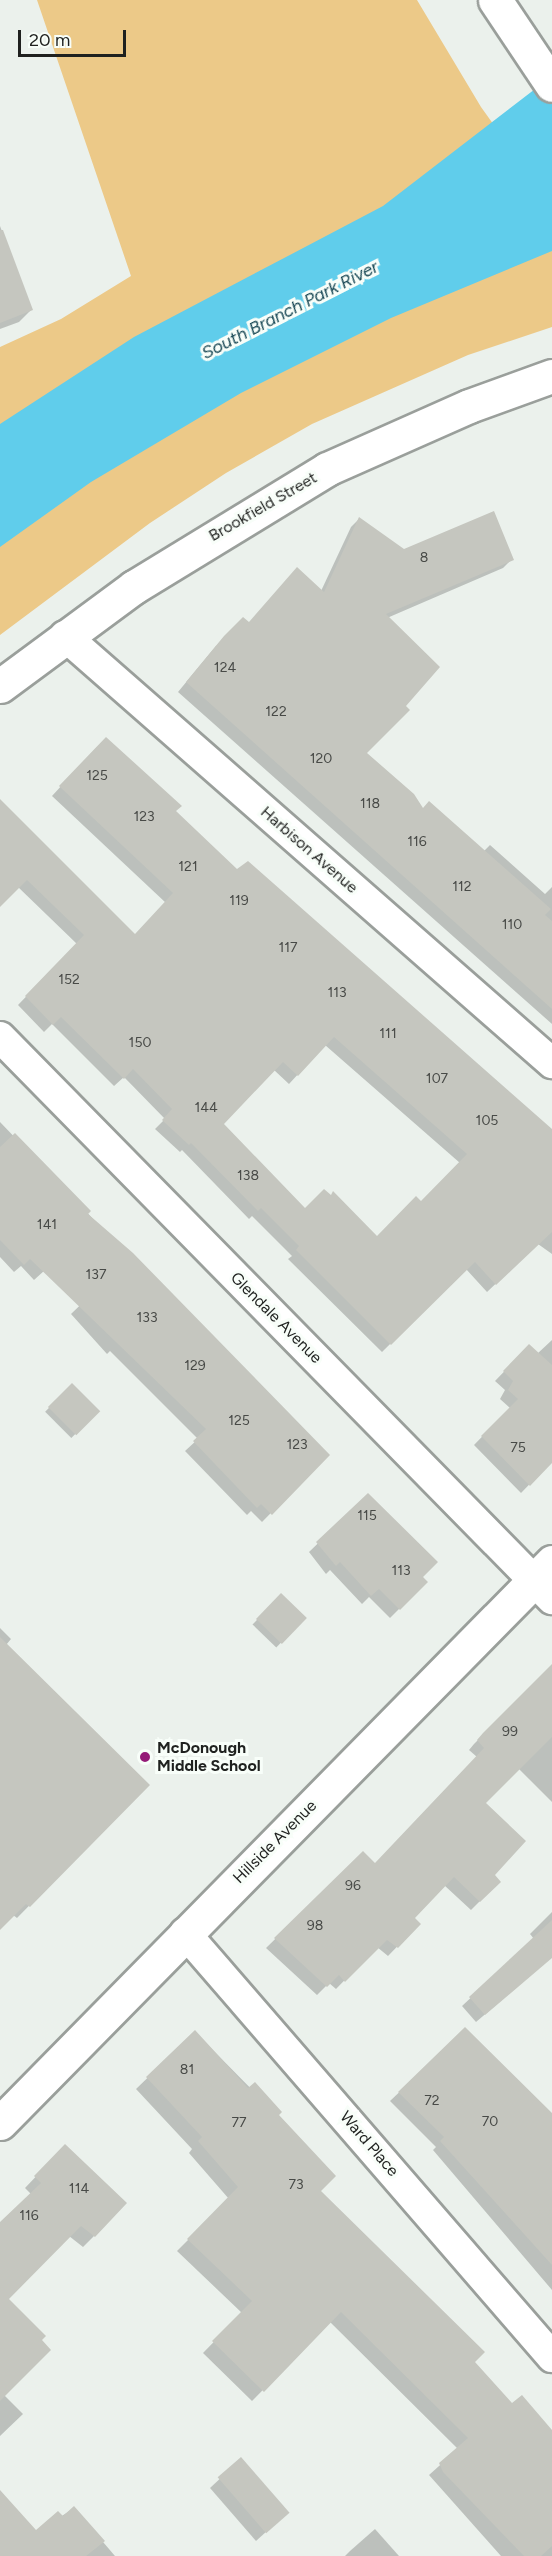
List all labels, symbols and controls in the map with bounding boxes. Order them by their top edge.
scale bar [21,18,129,56]
text: 20 m [29,29,70,51]
water label: South Branch Park River [198,256,382,364]
street label: Brookfield Street [206,468,320,546]
house number: 8 [420,550,428,566]
house number: 124 [214,660,236,676]
house number: 122 [265,704,287,720]
house number: 120 [310,751,332,767]
house number: 125 [86,768,108,784]
house number: 118 [360,796,380,812]
street label: Harbison Avenue [257,803,361,897]
house number: 123 [133,809,155,825]
house number: 116 [407,834,427,850]
house number: 121 [178,859,198,875]
house number: 112 [452,879,472,895]
house number: 119 [229,893,249,909]
house number: 110 [502,917,522,933]
house number: 117 [278,940,298,956]
house number: 152 [58,972,80,988]
house number: 113 [327,985,347,1001]
house number: 111 [379,1026,397,1042]
house number: 150 [129,1035,151,1051]
house number: 107 [426,1071,448,1087]
house number: 144 [194,1100,218,1116]
house number: 105 [476,1113,498,1129]
house number: 138 [237,1168,259,1184]
house number: 141 [37,1217,57,1233]
house number: 137 [86,1267,106,1283]
street label: Glendale Avenue [226,1268,326,1368]
house number: 133 [136,1310,158,1326]
house number: 129 [184,1358,206,1374]
house number: 125 [228,1413,250,1429]
house number: 123 [286,1437,308,1453]
house number: 75 [510,1440,526,1456]
house number: 115 [357,1508,377,1524]
house number: 113 [391,1563,411,1579]
house number: 99 [502,1724,518,1740]
place label: McDonough Middle School [157,1738,261,1776]
marker: McDonough Middle School [138,1750,152,1764]
street label: Hillside Avenue [229,1796,321,1888]
house number: 96 [345,1878,361,1894]
house number: 98 [307,1918,323,1934]
house number: 81 [180,2062,194,2078]
house number: 72 [424,2093,440,2109]
street label: Ward Place [336,2108,402,2180]
house number: 70 [482,2114,498,2130]
house number: 77 [231,2115,247,2131]
house number: 73 [288,2177,304,2193]
house number: 114 [69,2181,89,2197]
house number: 116 [19,2208,39,2224]

